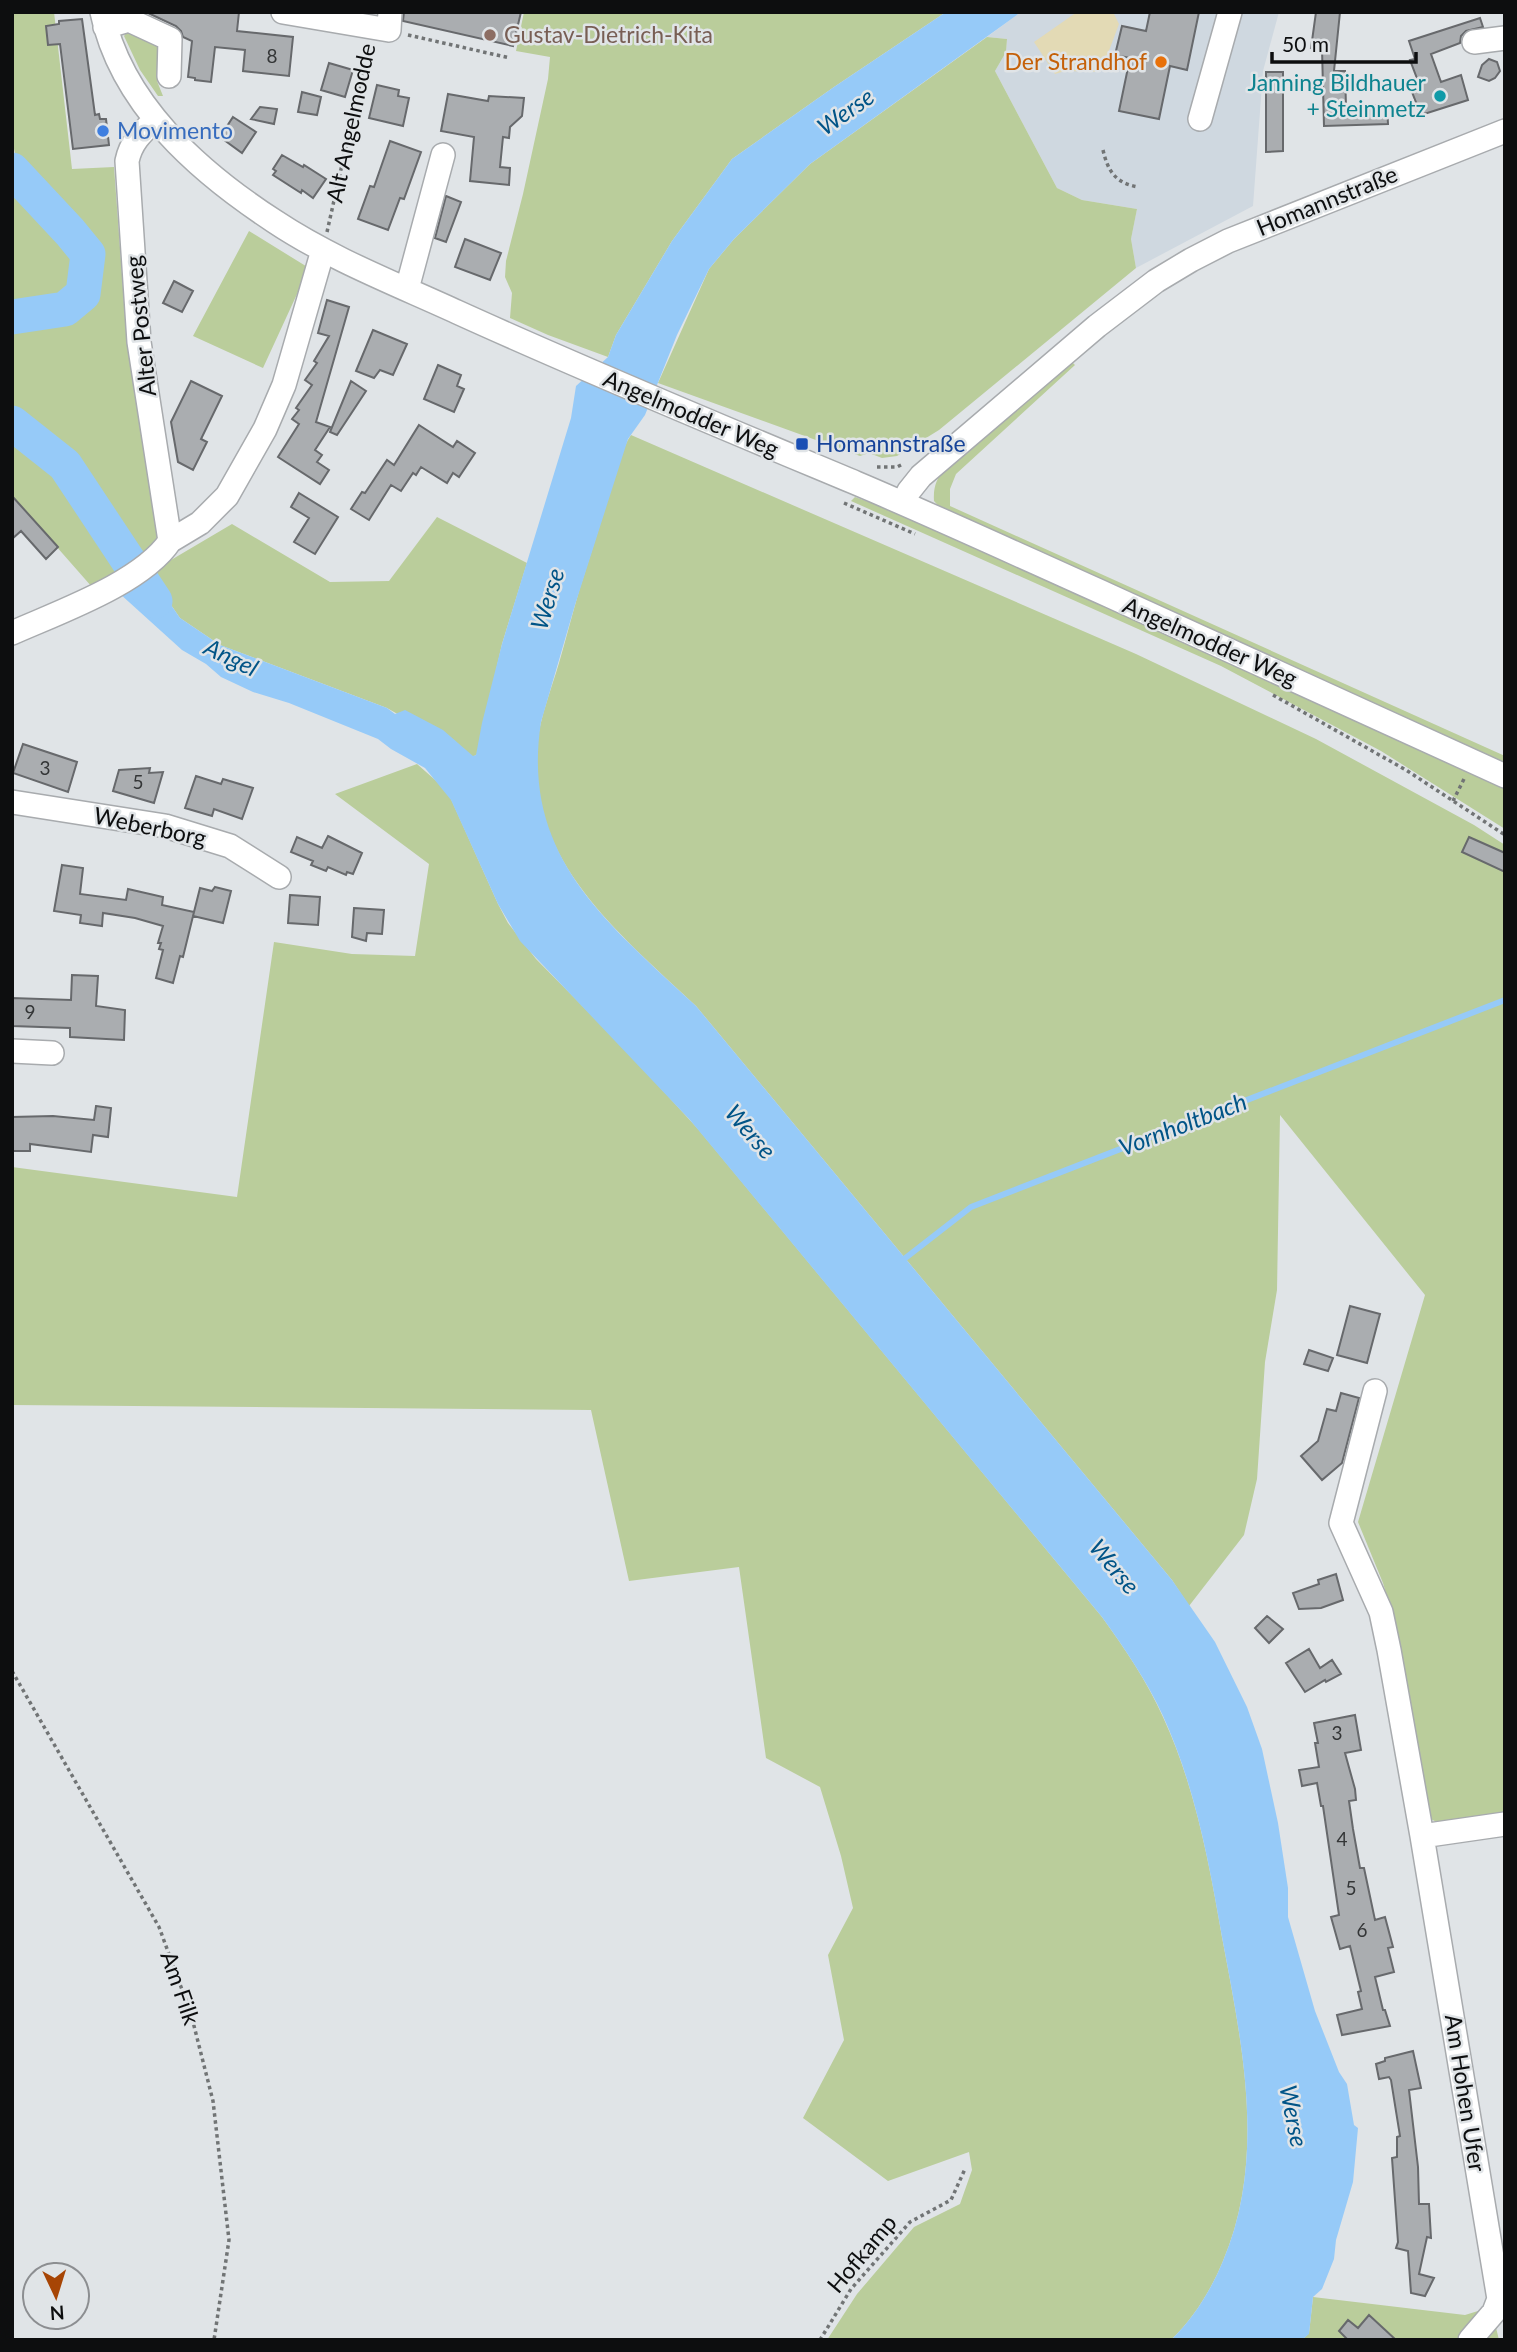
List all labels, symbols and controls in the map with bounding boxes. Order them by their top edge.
place label: Gustav-Dietrich-Kita [504,20,713,48]
scale bar [1272,21,1416,65]
marker: Gustav-Dietrich-Kita [482,27,498,43]
text: 50 m [1282,31,1329,56]
street label: Alt Angelmodde [319,41,381,205]
house number: 8 [266,44,278,67]
place label: Der Strandhof [1005,47,1147,75]
marker: Der Strandhof [1153,54,1169,70]
place label: Janning Bildhauer + Steinmetz [1247,68,1427,122]
water label: Werse [811,81,879,141]
marker: Janning Bildhauer + Steinmetz [1432,88,1448,104]
place label: Movimento [117,116,233,144]
marker: Movimento [95,123,111,139]
street label: Homannstraße [1252,159,1401,241]
street label: Alter Postweg [119,254,161,398]
street label: Angelmodder Weg [600,364,783,463]
place label: Homannstraße [816,429,966,457]
marker: Homannstraße [794,436,810,452]
water label: Werse [524,564,570,633]
street label: Angelmodder Weg [1119,590,1302,692]
water label: Angel [199,631,264,682]
house number: 3 [39,756,51,779]
house number: 5 [132,770,144,793]
street label: Weberborg [92,800,209,852]
house number: 9 [24,1000,36,1023]
water label: Vornholtbach [1114,1086,1250,1161]
water label: Werse [720,1098,783,1164]
water label: Werse [1084,1533,1146,1599]
house number: 3 [1331,1721,1343,1744]
house number: 4 [1336,1827,1348,1850]
house number: 5 [1345,1876,1357,1899]
house number: 6 [1356,1918,1368,1941]
street label: Am Filk [155,1947,207,2028]
street label: Am Hohen Ufer [1440,2012,1492,2174]
water label: Werse [1274,2082,1315,2149]
street label: Hofkamp [821,2209,902,2298]
north arrow [21,2261,91,2331]
text: N [49,2301,65,2325]

